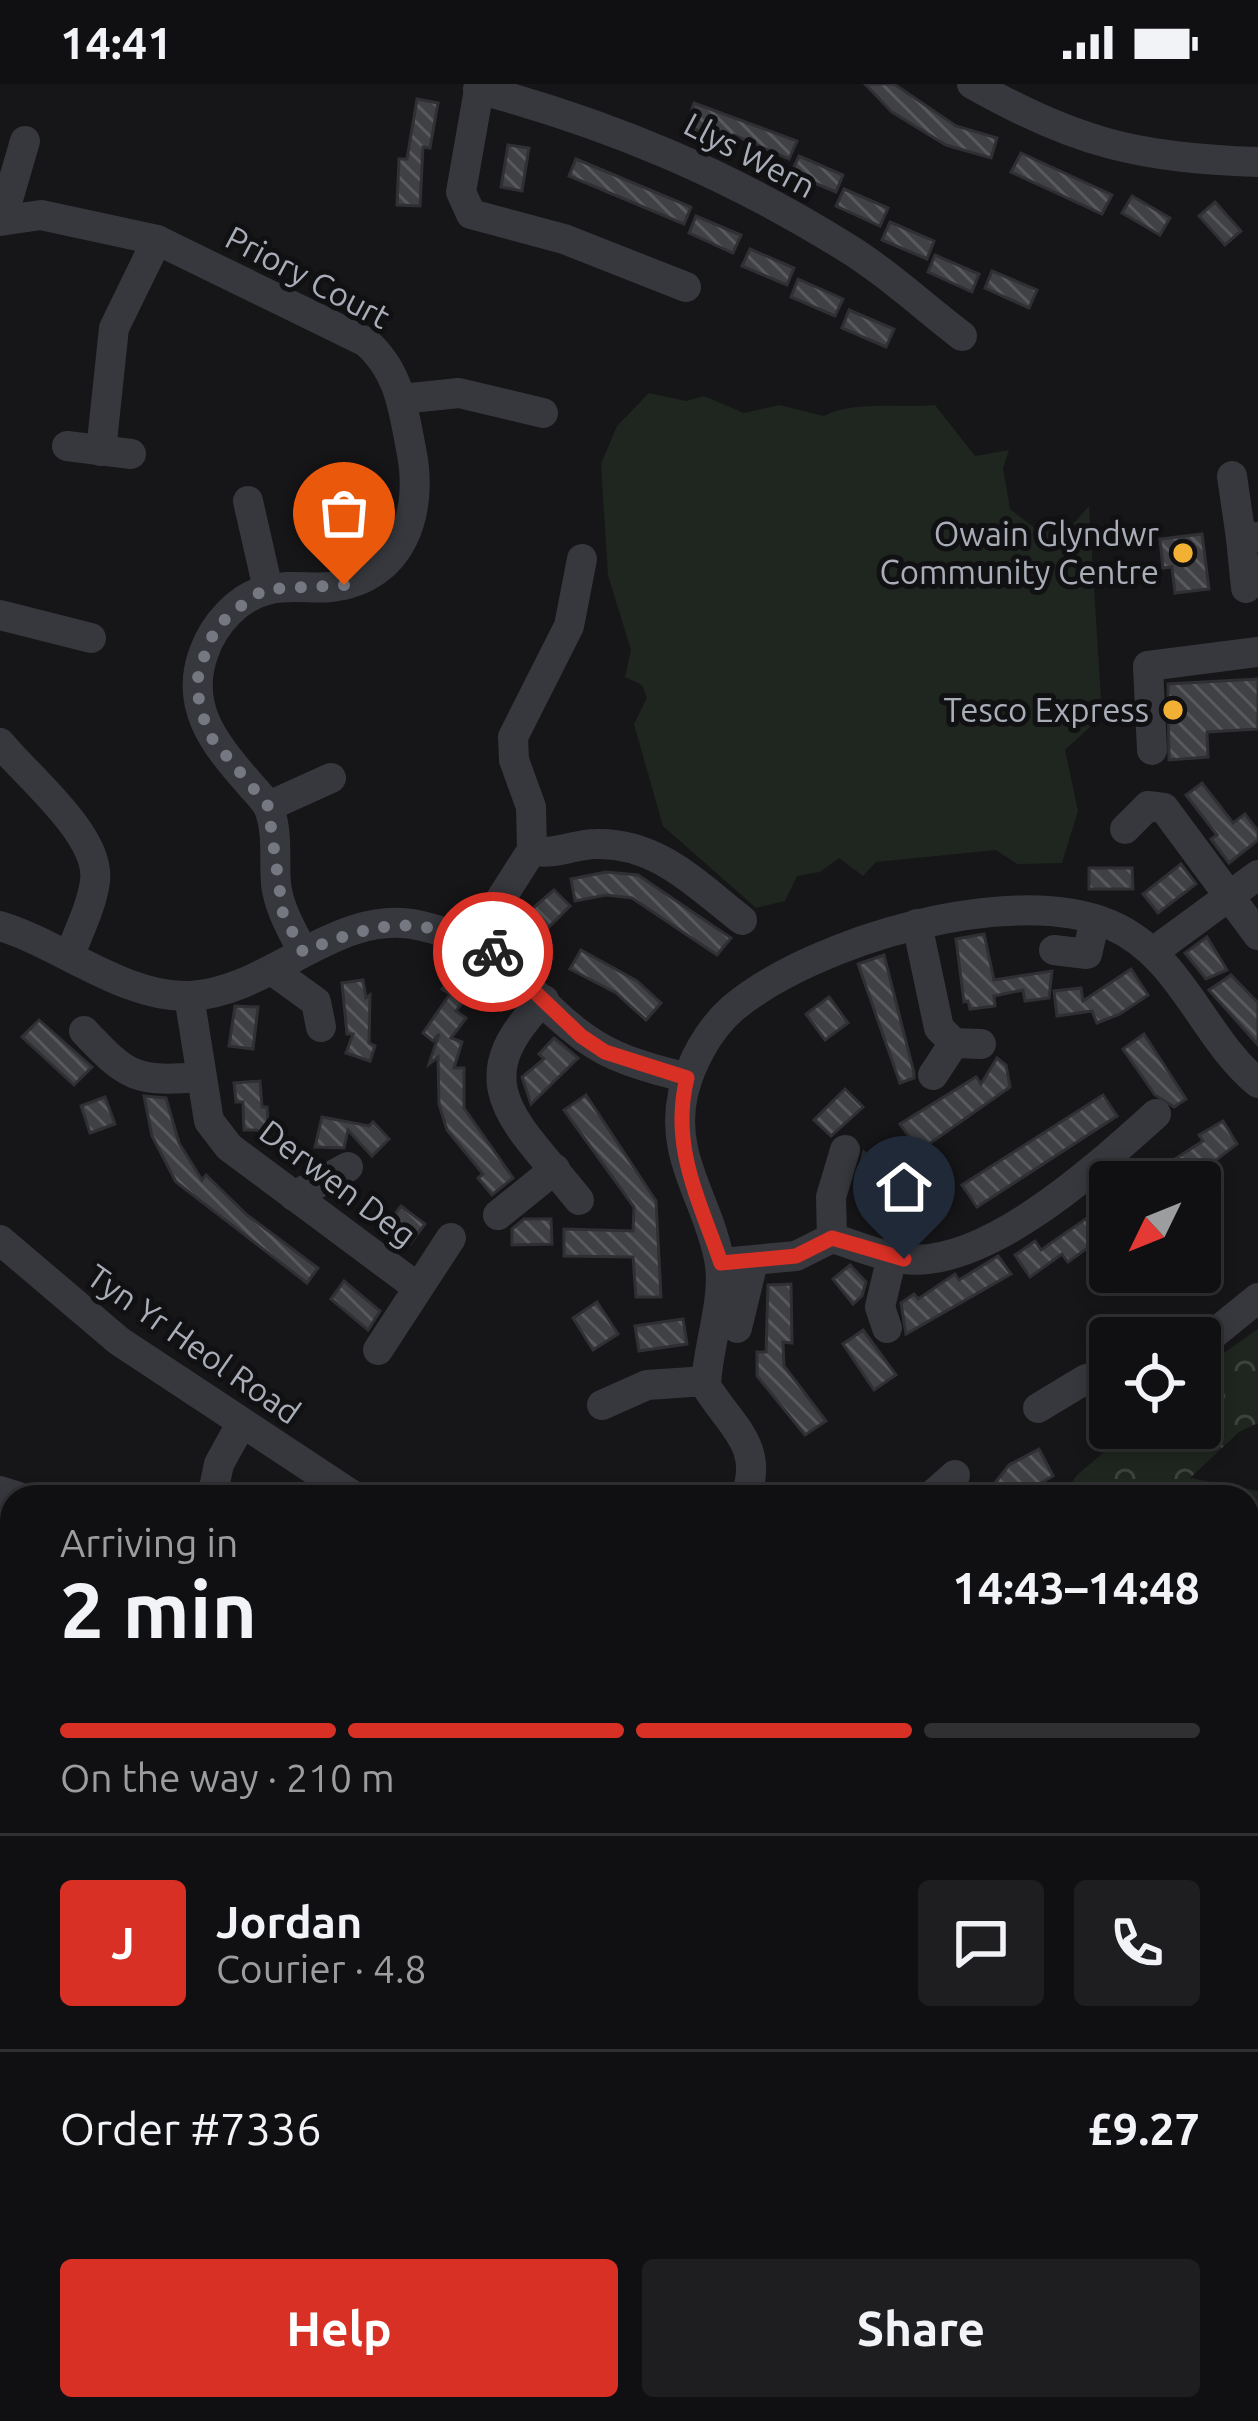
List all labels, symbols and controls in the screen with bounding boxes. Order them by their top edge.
text: 14:41 [60,17,173,68]
street label: Llys Wern [679,105,822,204]
street label: Priory Court [220,218,396,335]
pin [293,462,395,585]
icon: bag [311,480,377,546]
place label: Owain Glyndwr Community Centre [879,515,1159,590]
marker: Owain Glyndwr Community Centre [1170,540,1196,566]
place label: Tesco Express [943,691,1149,728]
marker: Tesco Express [1160,697,1186,723]
courier [433,892,553,1012]
icon: bike [460,919,526,985]
street label: Derwen Deg [253,1112,423,1253]
pin [853,1136,955,1259]
icon: home [871,1154,937,1220]
north arrow [1089,1161,1221,1293]
map controls [1089,1161,1221,1449]
street label: Tyn Yr Heol Road [81,1256,308,1431]
button: locate [1089,1317,1221,1449]
text: Arriving in [60,1521,238,1564]
text: 14:43–14:48 [952,1562,1200,1613]
text: 2 min [60,1565,257,1653]
text: On the way · 210 m [60,1756,395,1799]
button: chat [918,1880,1044,2006]
button: phone [1074,1880,1200,2006]
text: Jordan [216,1896,362,1947]
text: J [111,1917,135,1968]
text: Courier · 4.8 [216,1947,427,1990]
text: Order #7336 [60,2103,322,2154]
text: £9.27 [1087,2103,1200,2154]
button: Help [60,2259,618,2397]
button: Share [642,2259,1200,2397]

